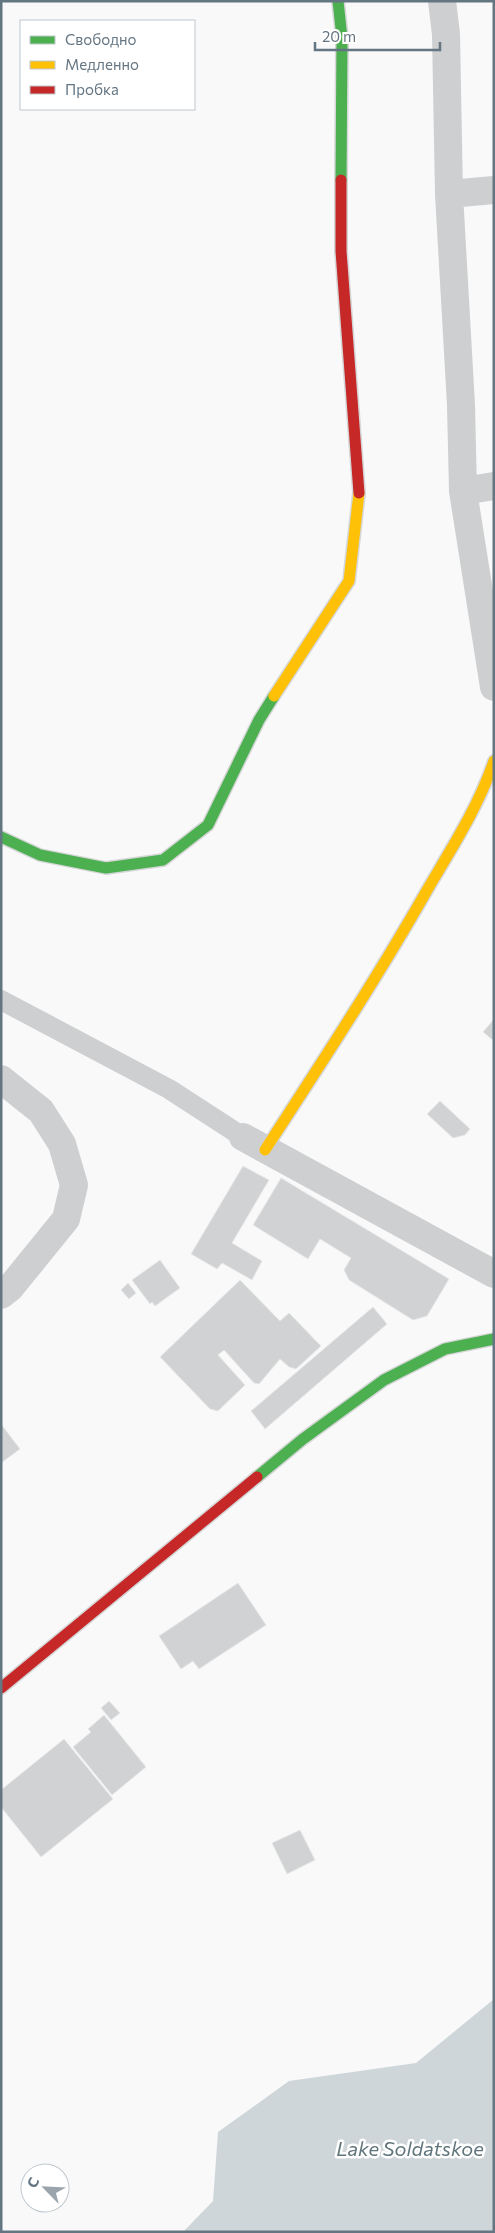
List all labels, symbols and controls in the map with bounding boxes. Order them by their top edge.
legend [20,20,195,110]
scale bar [315,20,440,52]
text: 20 m [322,27,356,45]
text: Свободно [65,30,136,48]
text: Медленно [65,55,139,73]
text: Пробка [65,80,119,98]
water label: Lake Soldatskoe [336,2136,484,2160]
north arrow [20,2163,70,2213]
text: С [23,2175,42,2190]

